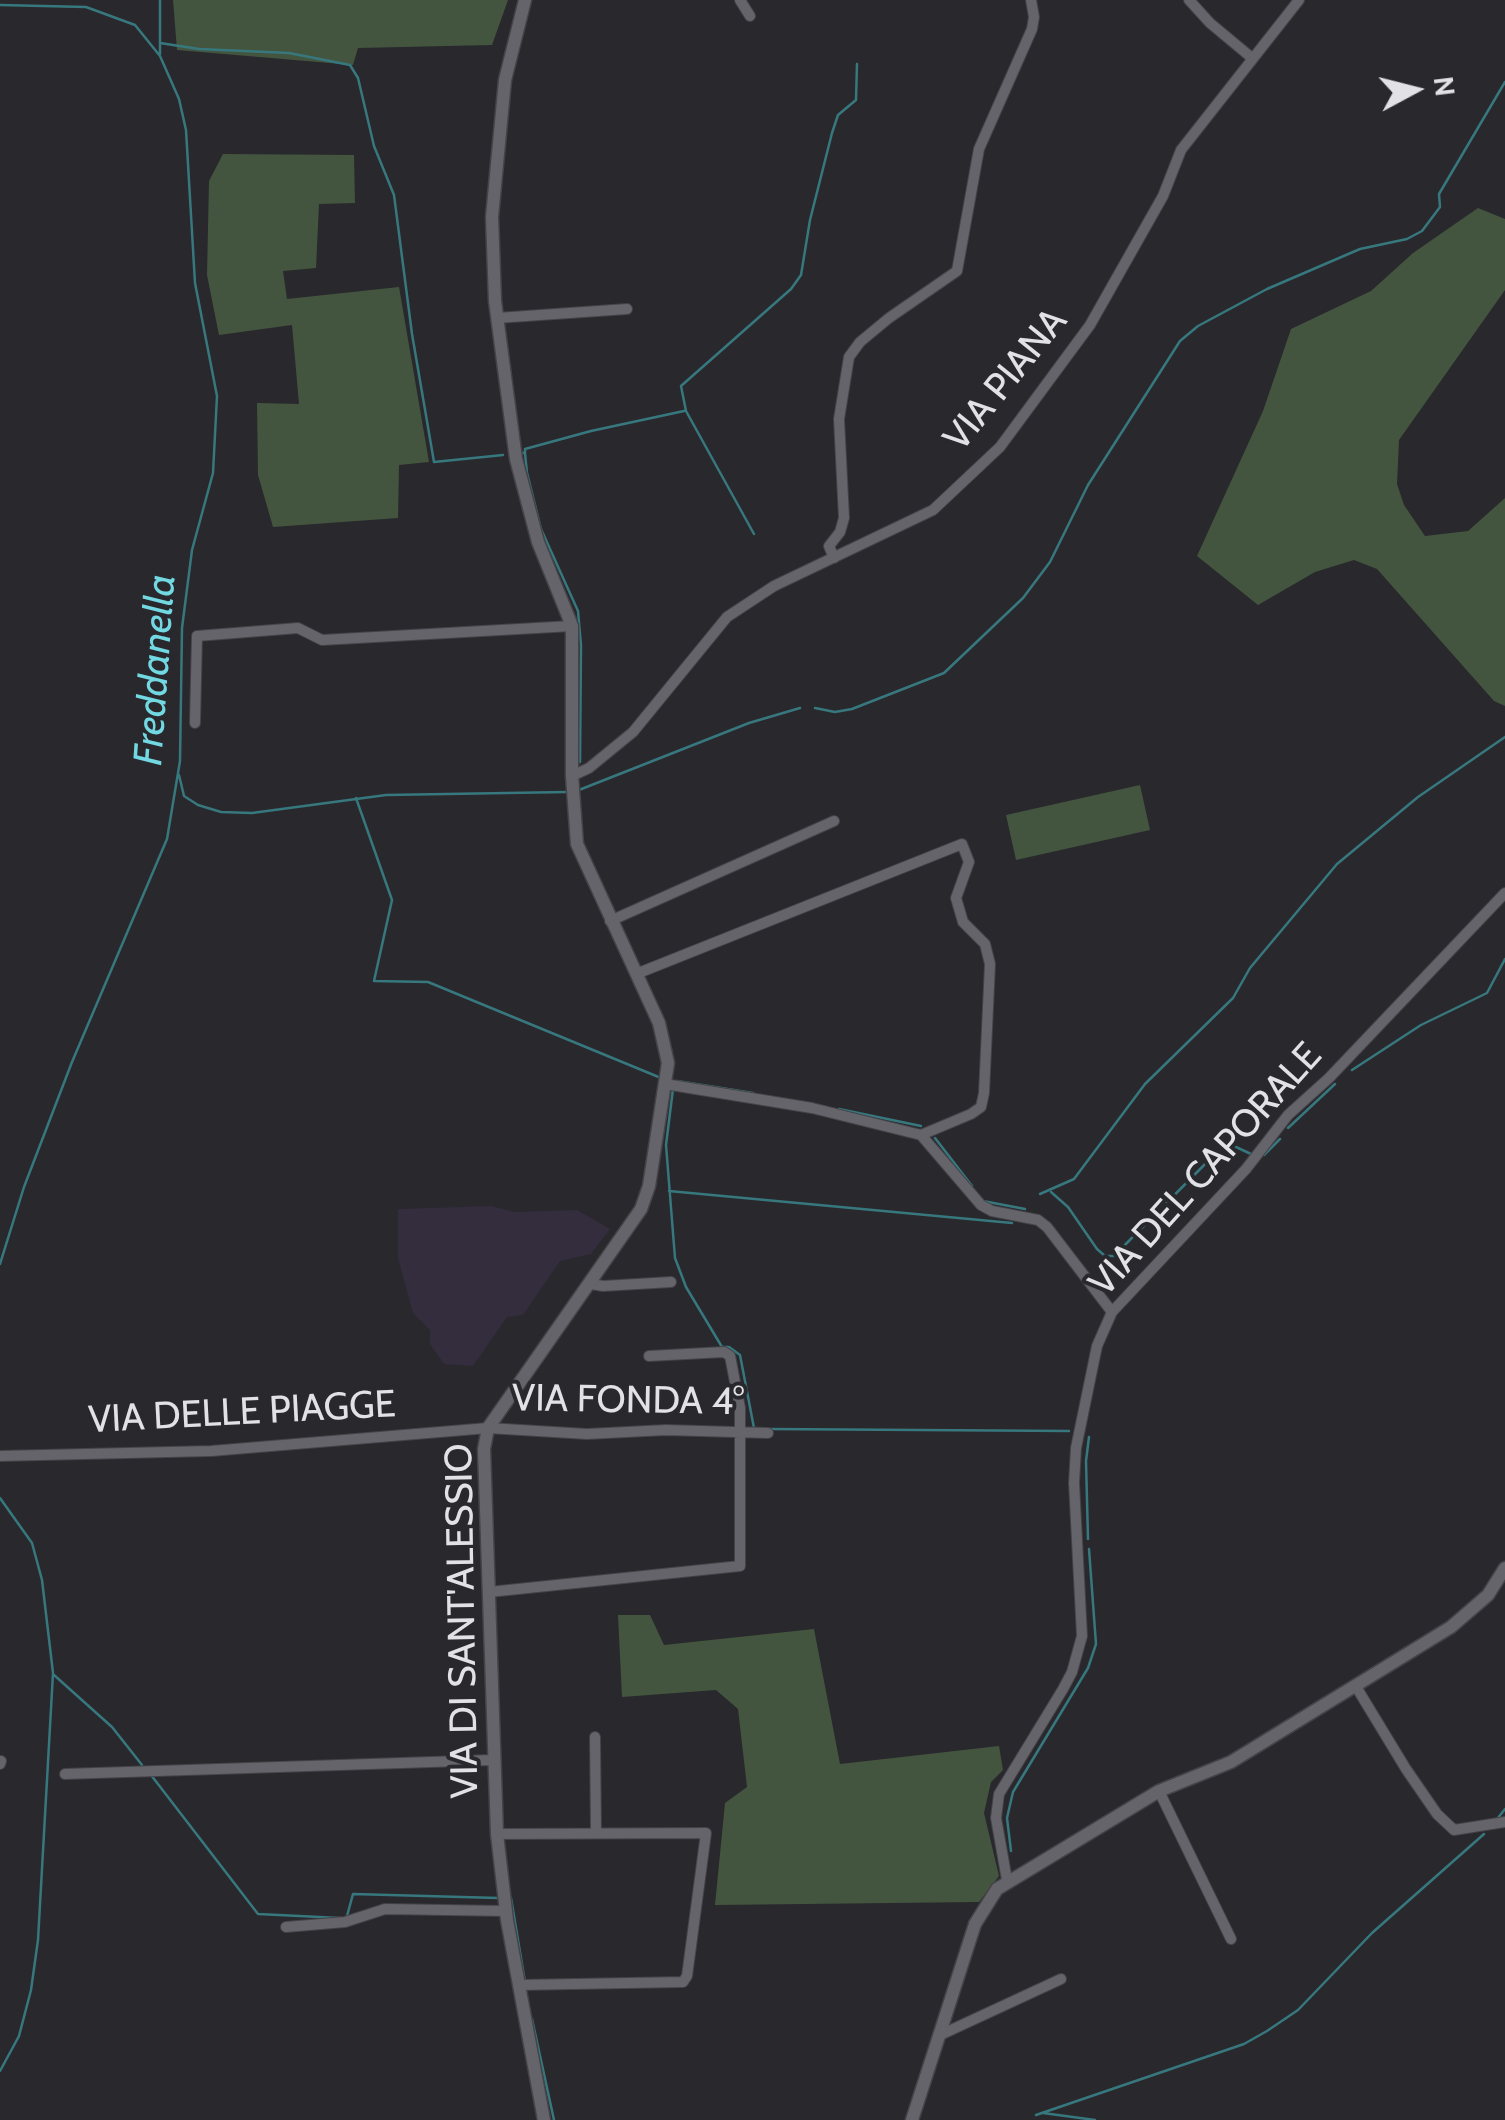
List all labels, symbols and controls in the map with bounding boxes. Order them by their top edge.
north arrow [1365,40,1465,140]
text: N [1427,74,1463,98]
street label: VIA PIANA [935,300,1077,460]
water label: Freddanella [125,573,187,767]
street label: VIA DEL CAPORALE [1080,1034,1332,1306]
street label: VIA FONDA 4° [512,1376,744,1426]
street label: VIA DELLE PIAGGE [87,1382,397,1444]
street label: VIA DI SANT'ALESSIO [437,1443,489,1799]

